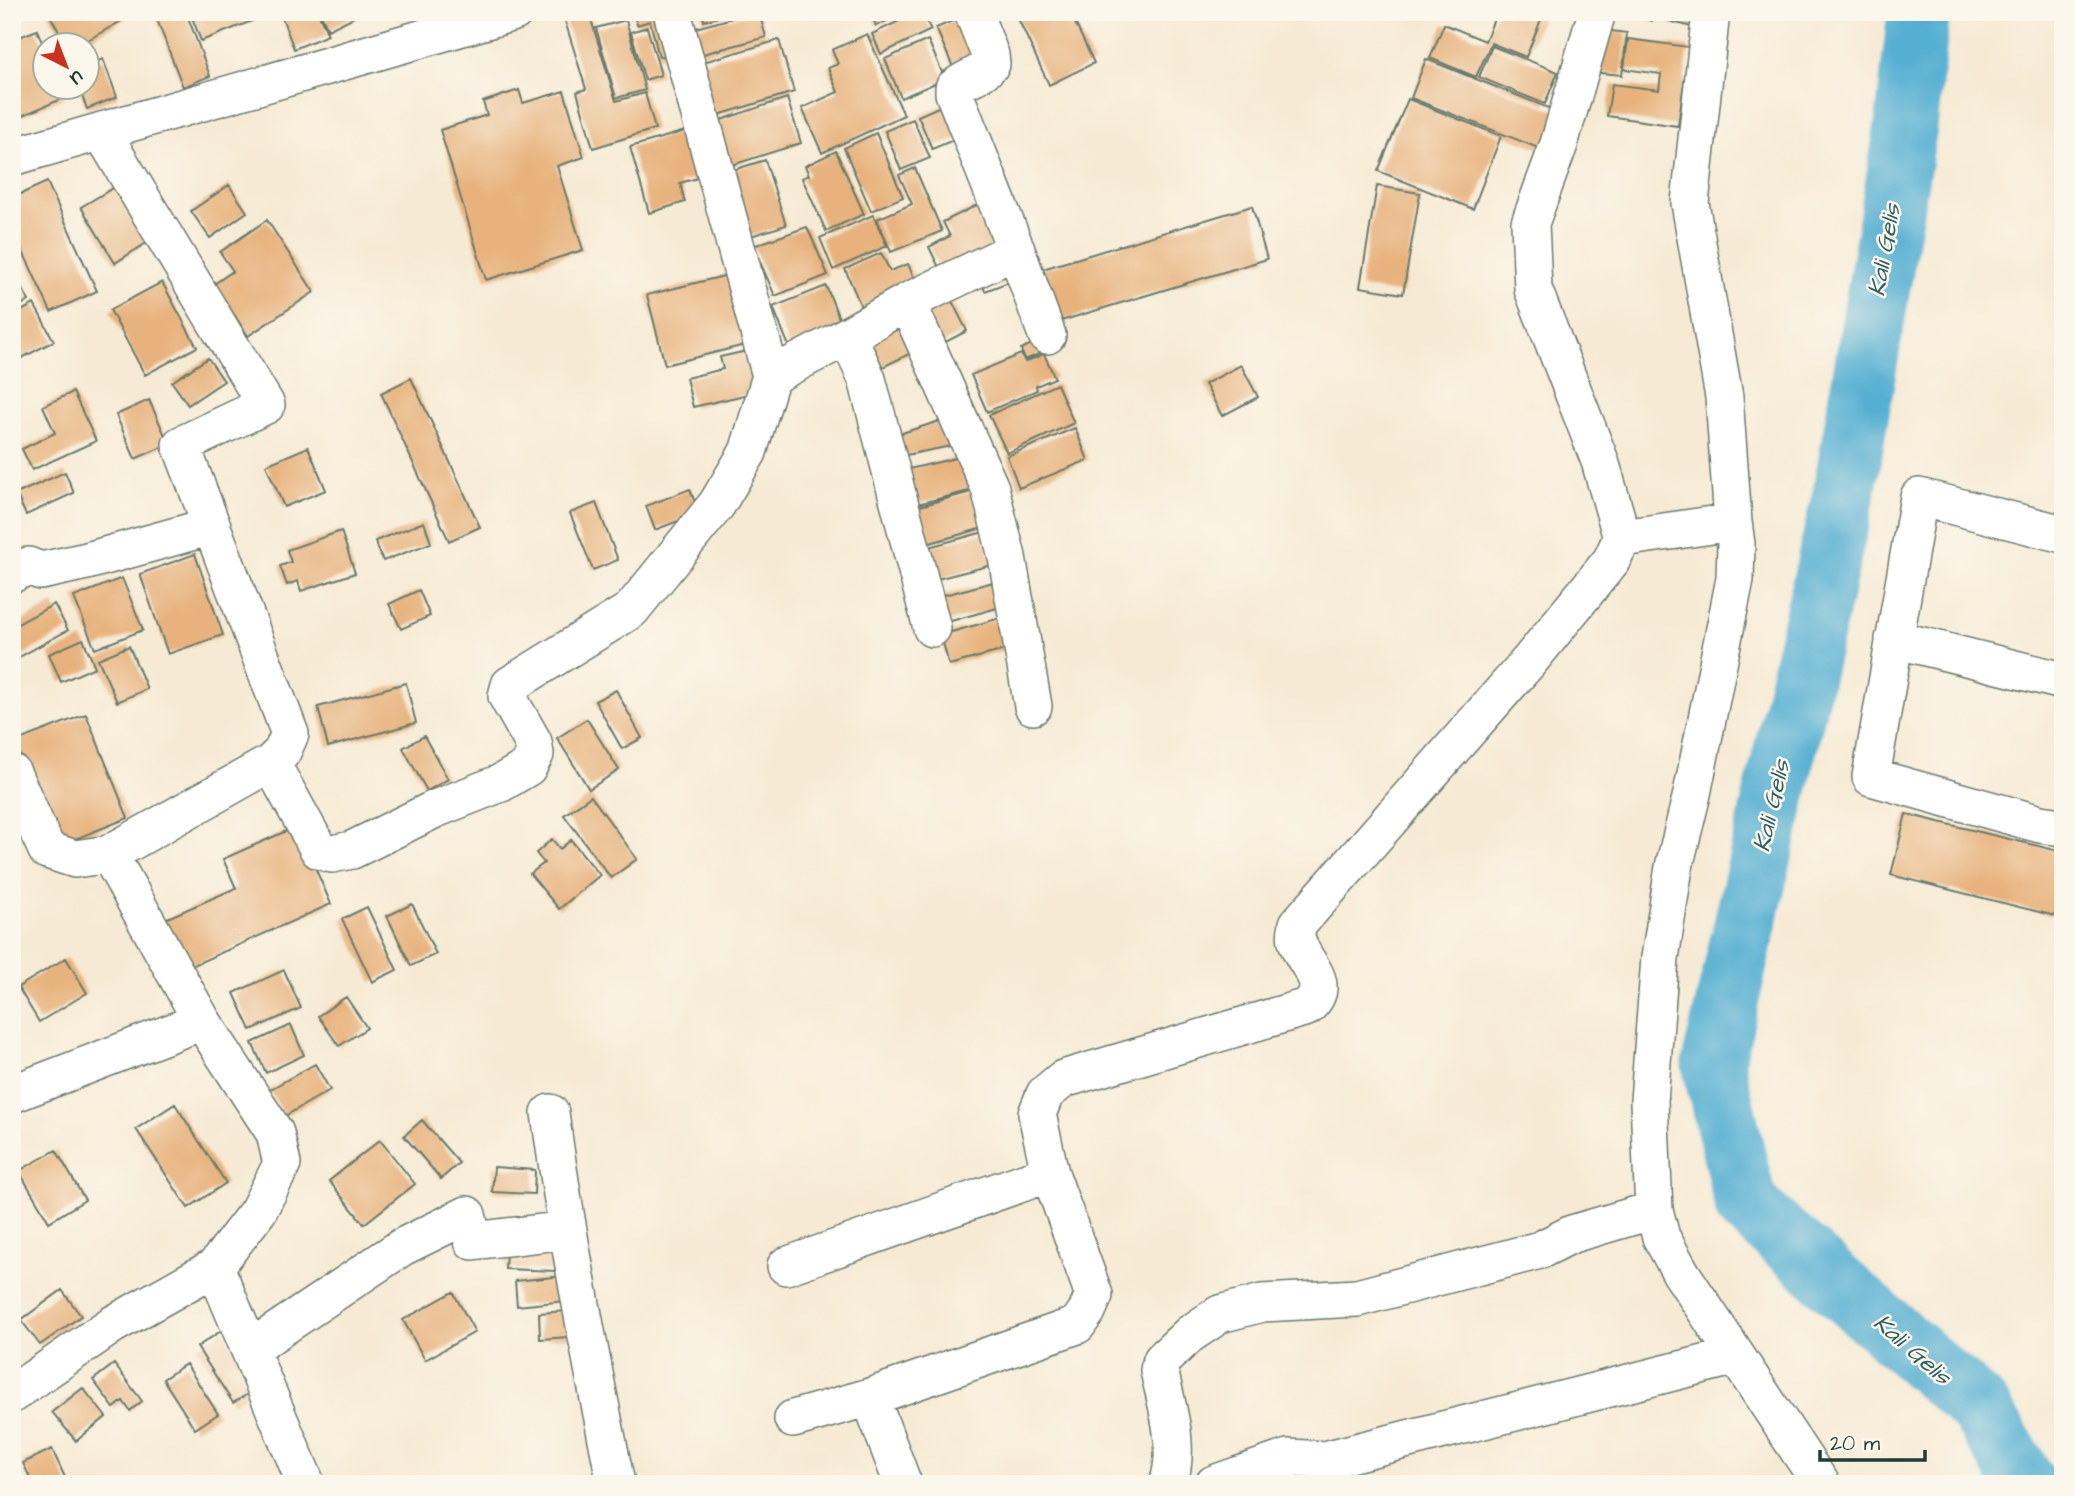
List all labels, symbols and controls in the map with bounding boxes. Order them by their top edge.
north arrow [32,32,102,102]
text: U [63,64,89,91]
water label: Kali Gelis [1860,199,1910,299]
water label: Kali Gelis [1745,755,1799,855]
water label: Kali Gelis [1866,1307,1960,1395]
scale bar [1820,1419,1924,1463]
text: 20 m [1830,1429,1881,1458]

